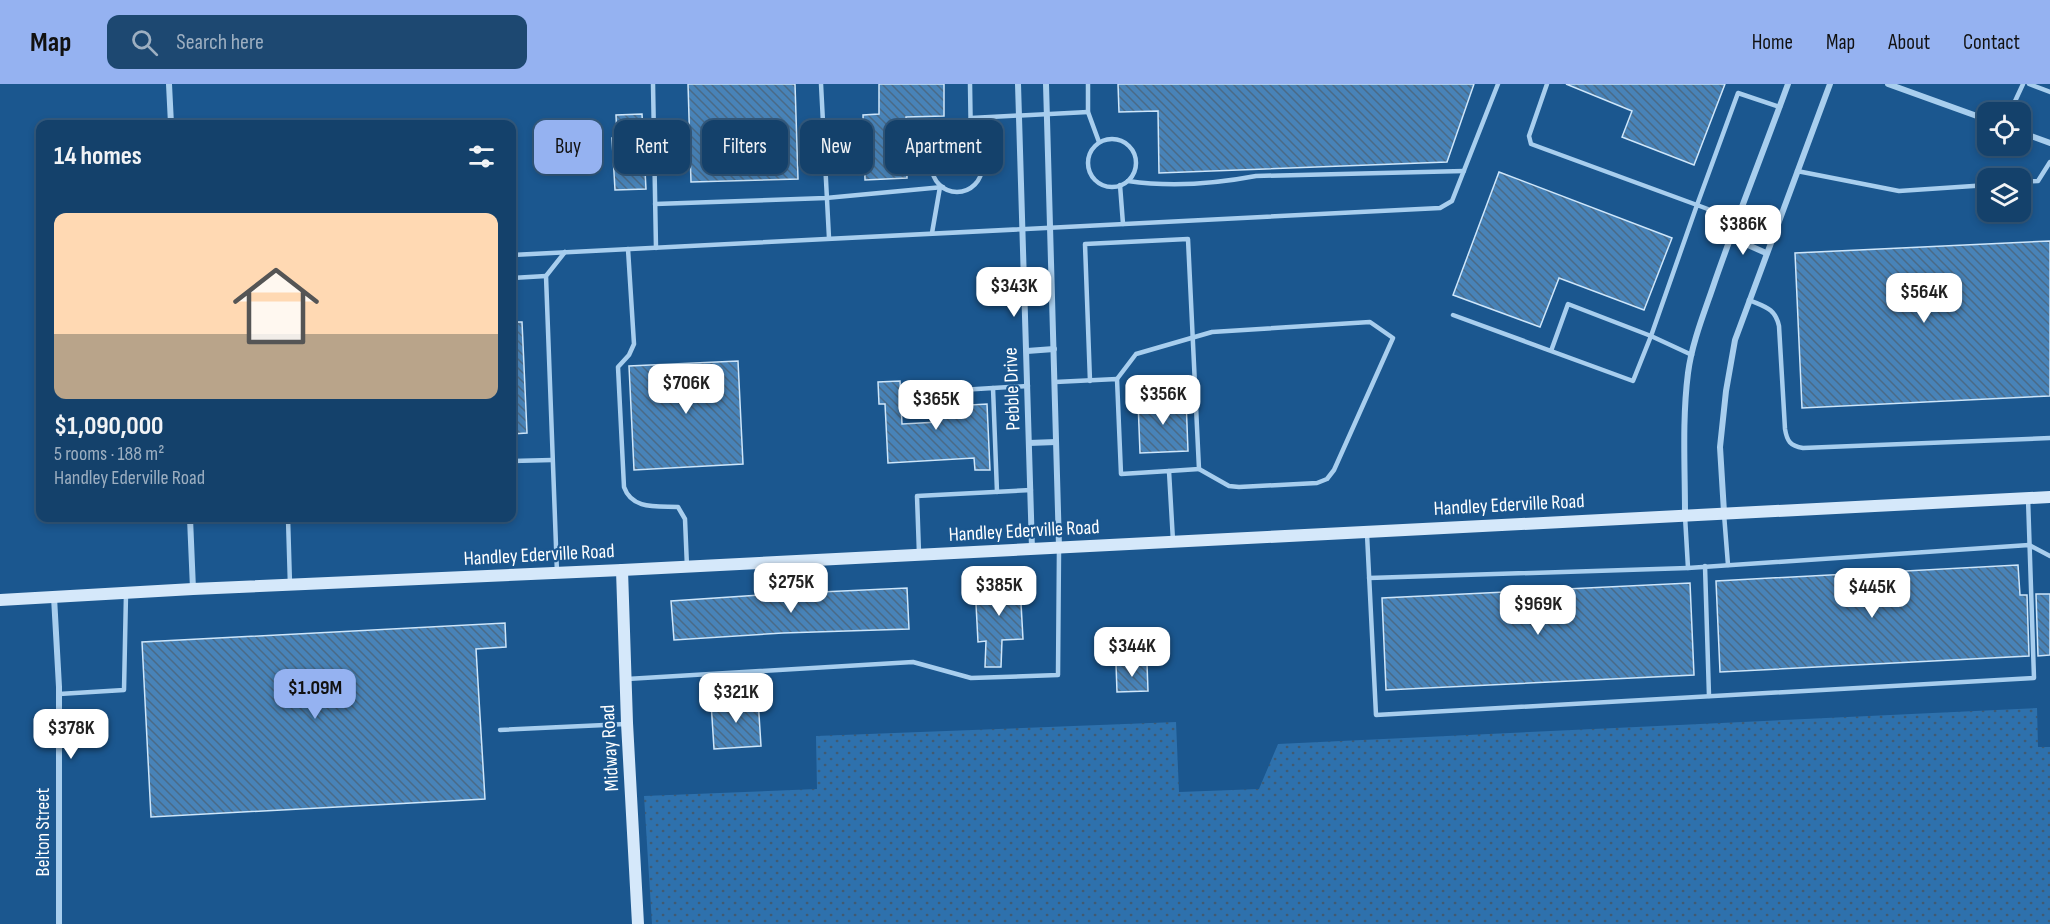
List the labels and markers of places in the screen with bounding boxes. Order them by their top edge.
pin: $386K [1701,205,1785,256]
pin: $343K [972,267,1056,318]
pin: $564K [1882,273,1966,324]
pin: $706K [644,364,728,415]
pin: $356K [1121,375,1205,426]
pin: $365K [894,380,978,431]
pin: $275K [749,563,833,614]
pin: $385K [957,566,1041,617]
pin: $445K [1830,568,1914,619]
pin: $969K [1496,585,1580,636]
pin: $344K [1090,627,1174,678]
pin: $1.09M [266,669,364,720]
pin: $321K [694,673,778,724]
pin: $378K [29,709,113,760]

